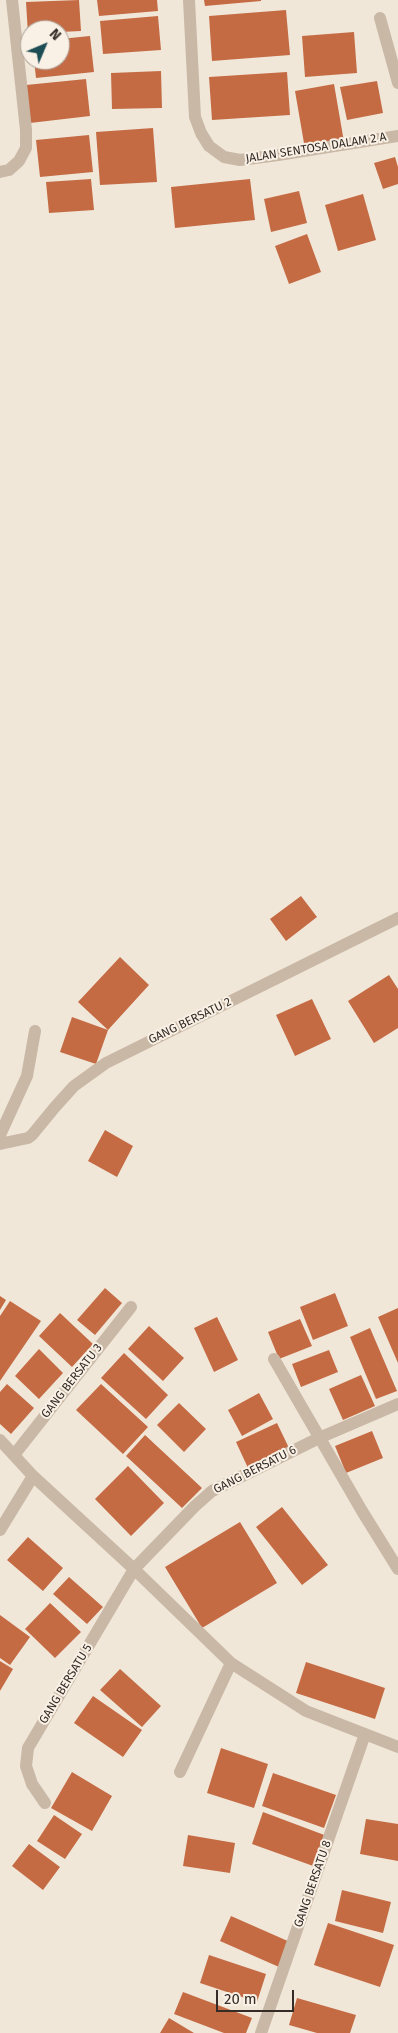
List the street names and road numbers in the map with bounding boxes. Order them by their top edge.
street label: JALAN SENTOSA DALAM 2 A [245,130,387,166]
street label: GANG BERSATU 2 [146,995,234,1047]
street label: GANG BERSATU 3 [39,1341,105,1421]
street label: GANG BERSATU 6 [211,1443,299,1497]
street label: GANG BERSATU 5 [37,1642,95,1726]
street label: GANG BERSATU 8 [291,1839,335,1929]

